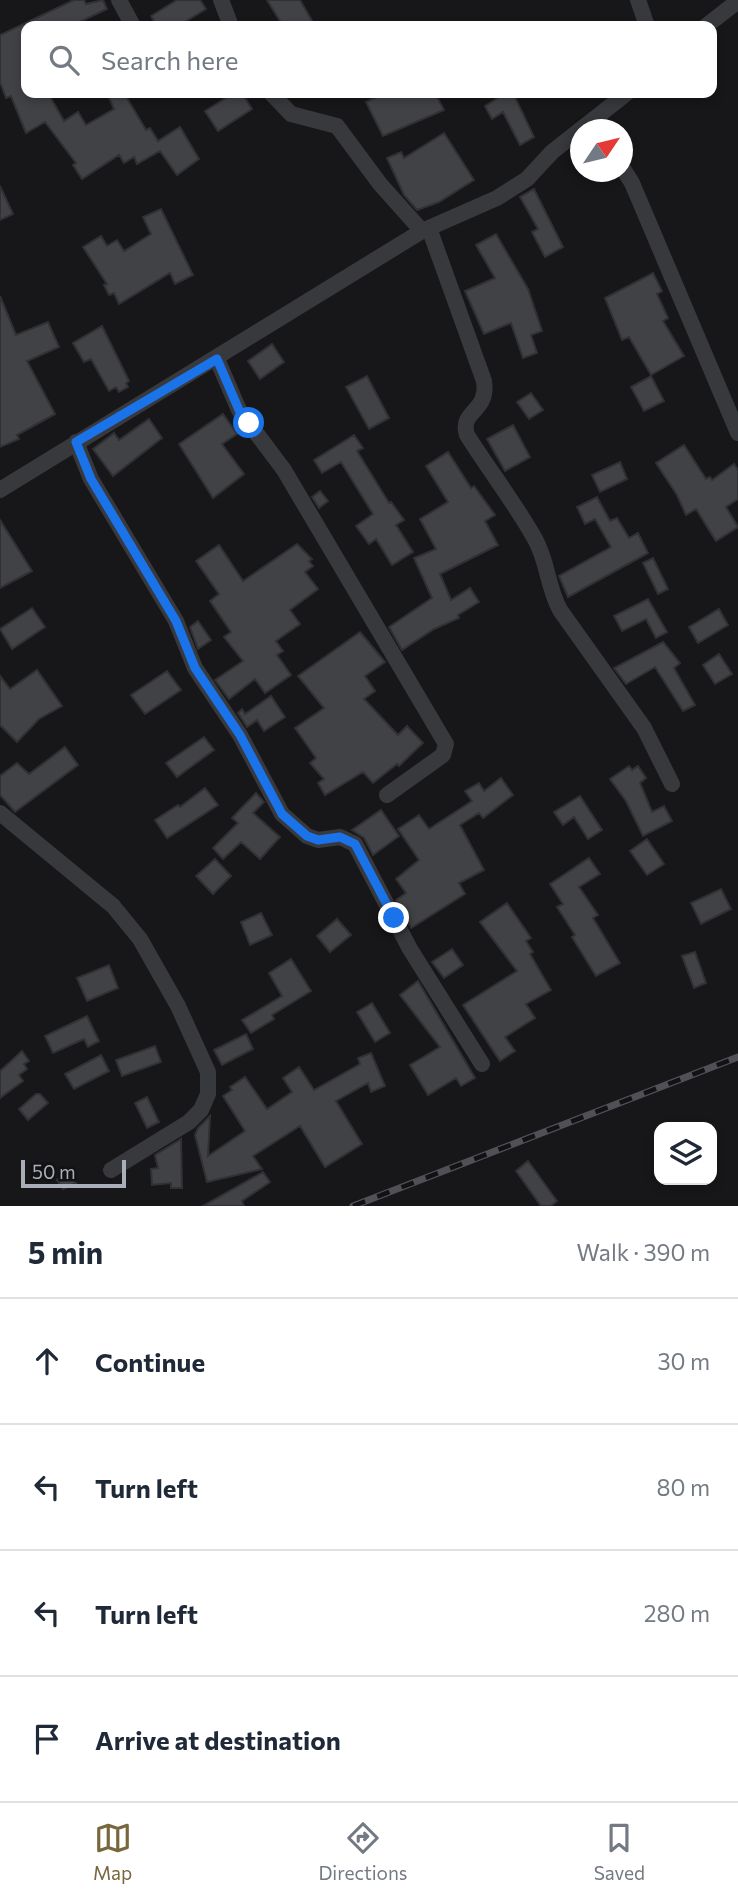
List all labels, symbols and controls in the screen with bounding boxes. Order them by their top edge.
search box [21,21,717,98]
icon: search [45,41,83,79]
text: Search here [101,44,239,75]
north arrow [570,119,633,182]
route start [233,407,264,438]
route end [378,902,409,933]
map controls [654,1122,717,1185]
button: layers [654,1122,717,1185]
scale bar [21,1157,126,1189]
text: 50 m [32,1160,76,1183]
text: 5 min [28,1233,103,1270]
text: Walk · 390 m [577,1238,710,1266]
icon: ahead [28,1342,66,1380]
text: Continue [95,1346,205,1377]
text: 30 m [657,1347,710,1375]
icon: left [28,1468,66,1506]
text: Turn left [95,1472,198,1503]
text: 80 m [657,1473,710,1501]
icon: left [28,1594,66,1632]
text: Turn left [95,1598,198,1629]
text: 280 m [644,1599,710,1627]
icon: arrive [28,1720,66,1758]
text: Arrive at destination [95,1724,341,1755]
tab: Map [93,1819,132,1884]
tab: Directions [318,1819,408,1884]
tab: Saved [594,1819,645,1884]

